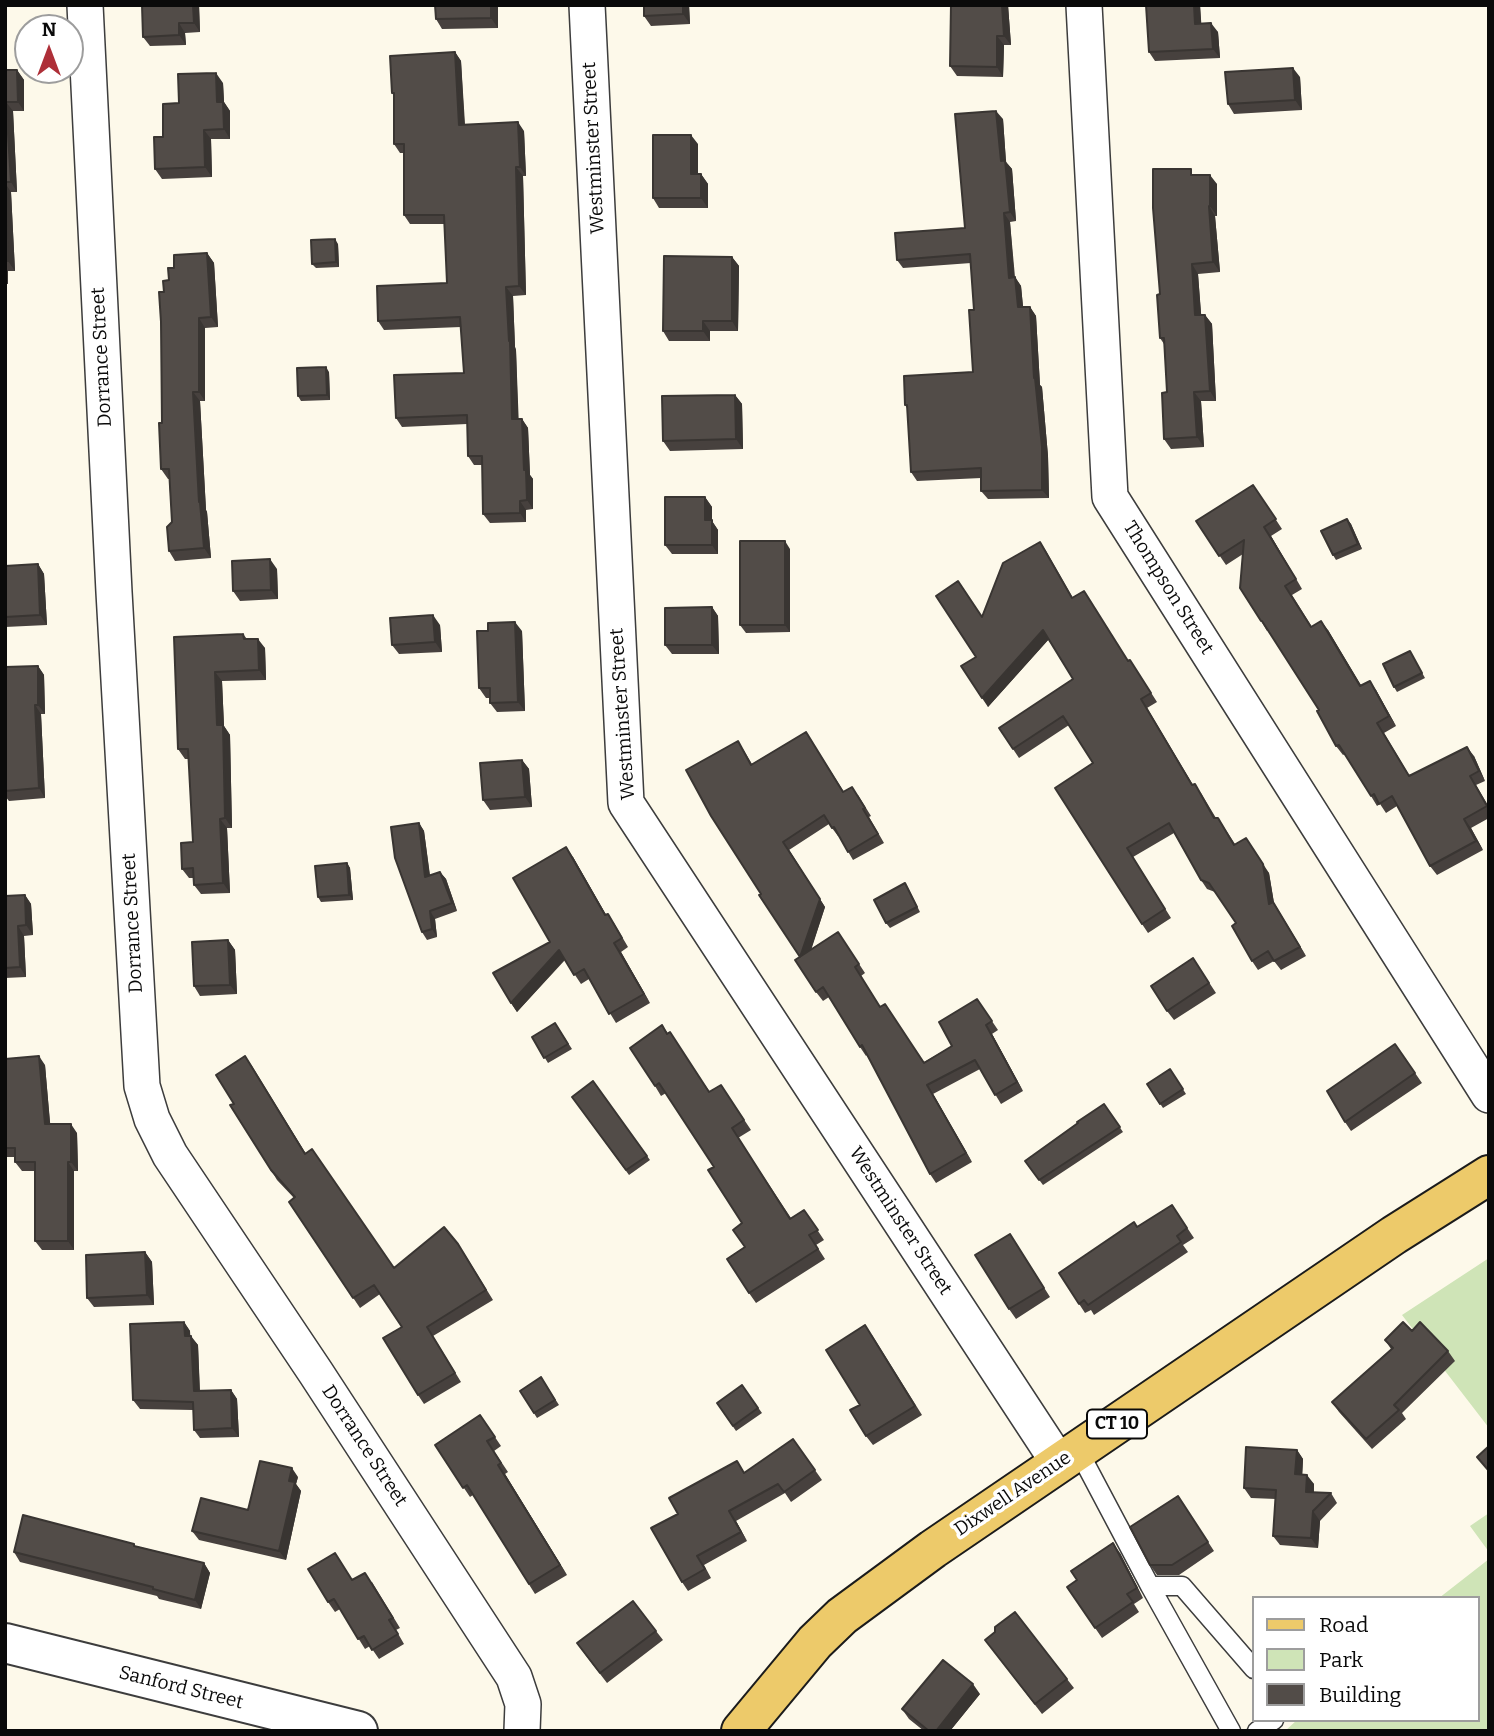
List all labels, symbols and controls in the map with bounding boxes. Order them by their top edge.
north arrow [14,14,84,84]
text: N [42,18,56,41]
street label: Westminster Street [578,61,610,235]
street label: Dorrance Street [87,286,117,428]
street label: Thompson Street [1118,517,1218,659]
street label: Westminster Street [606,627,640,801]
street label: Dorrance Street [118,852,148,994]
street label: Westminster Street [844,1143,956,1299]
street label: Dorrance Street [316,1381,412,1511]
road number: CT 10 [1087,1409,1147,1438]
street label: Dixwell Avenue [950,1447,1076,1541]
legend [1252,1596,1480,1722]
text: Road [1319,1612,1368,1638]
text: Park [1319,1647,1363,1673]
street label: Sanford Street [116,1662,246,1714]
text: Building [1319,1682,1401,1708]

